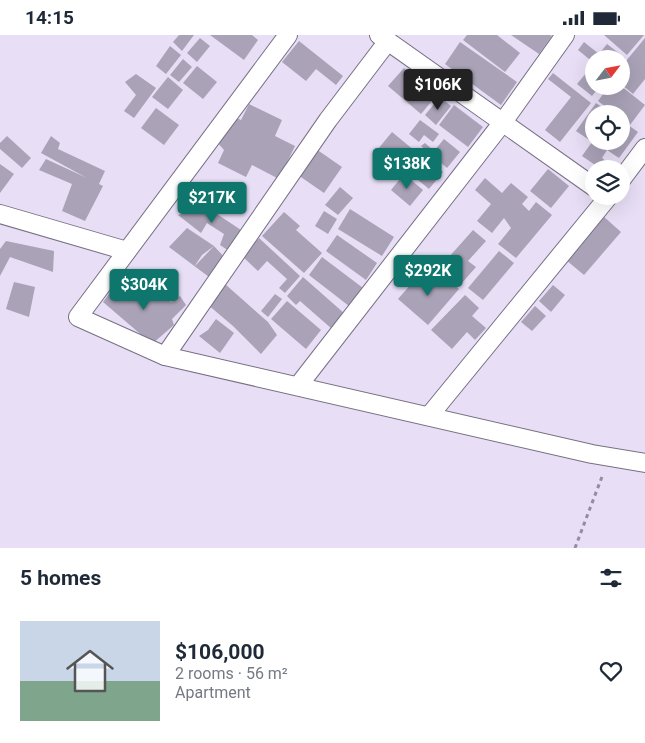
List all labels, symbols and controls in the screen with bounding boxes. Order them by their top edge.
text: 14:15 [25,6,74,29]
north arrow [585,50,630,95]
map controls [585,50,630,205]
pin: $106K [403,69,473,111]
text: $106K [415,75,461,94]
button: locate [585,105,630,150]
pin: $138K [372,147,442,190]
text: $138K [384,154,430,173]
button: layers [585,160,630,205]
pin: $217K [177,181,247,224]
text: $217K [189,188,235,207]
pin: $292K [393,255,463,297]
text: $292K [405,261,451,280]
pin: $304K [109,269,179,311]
text: $304K [121,275,167,294]
icon: filters [597,564,625,592]
text: 5 homes [20,566,101,590]
text: $106,000 [175,640,265,664]
icon: home [60,641,120,701]
icon: heart [597,657,625,685]
text: 2 rooms · 56 m² [175,664,288,683]
text: Apartment [175,683,251,702]

